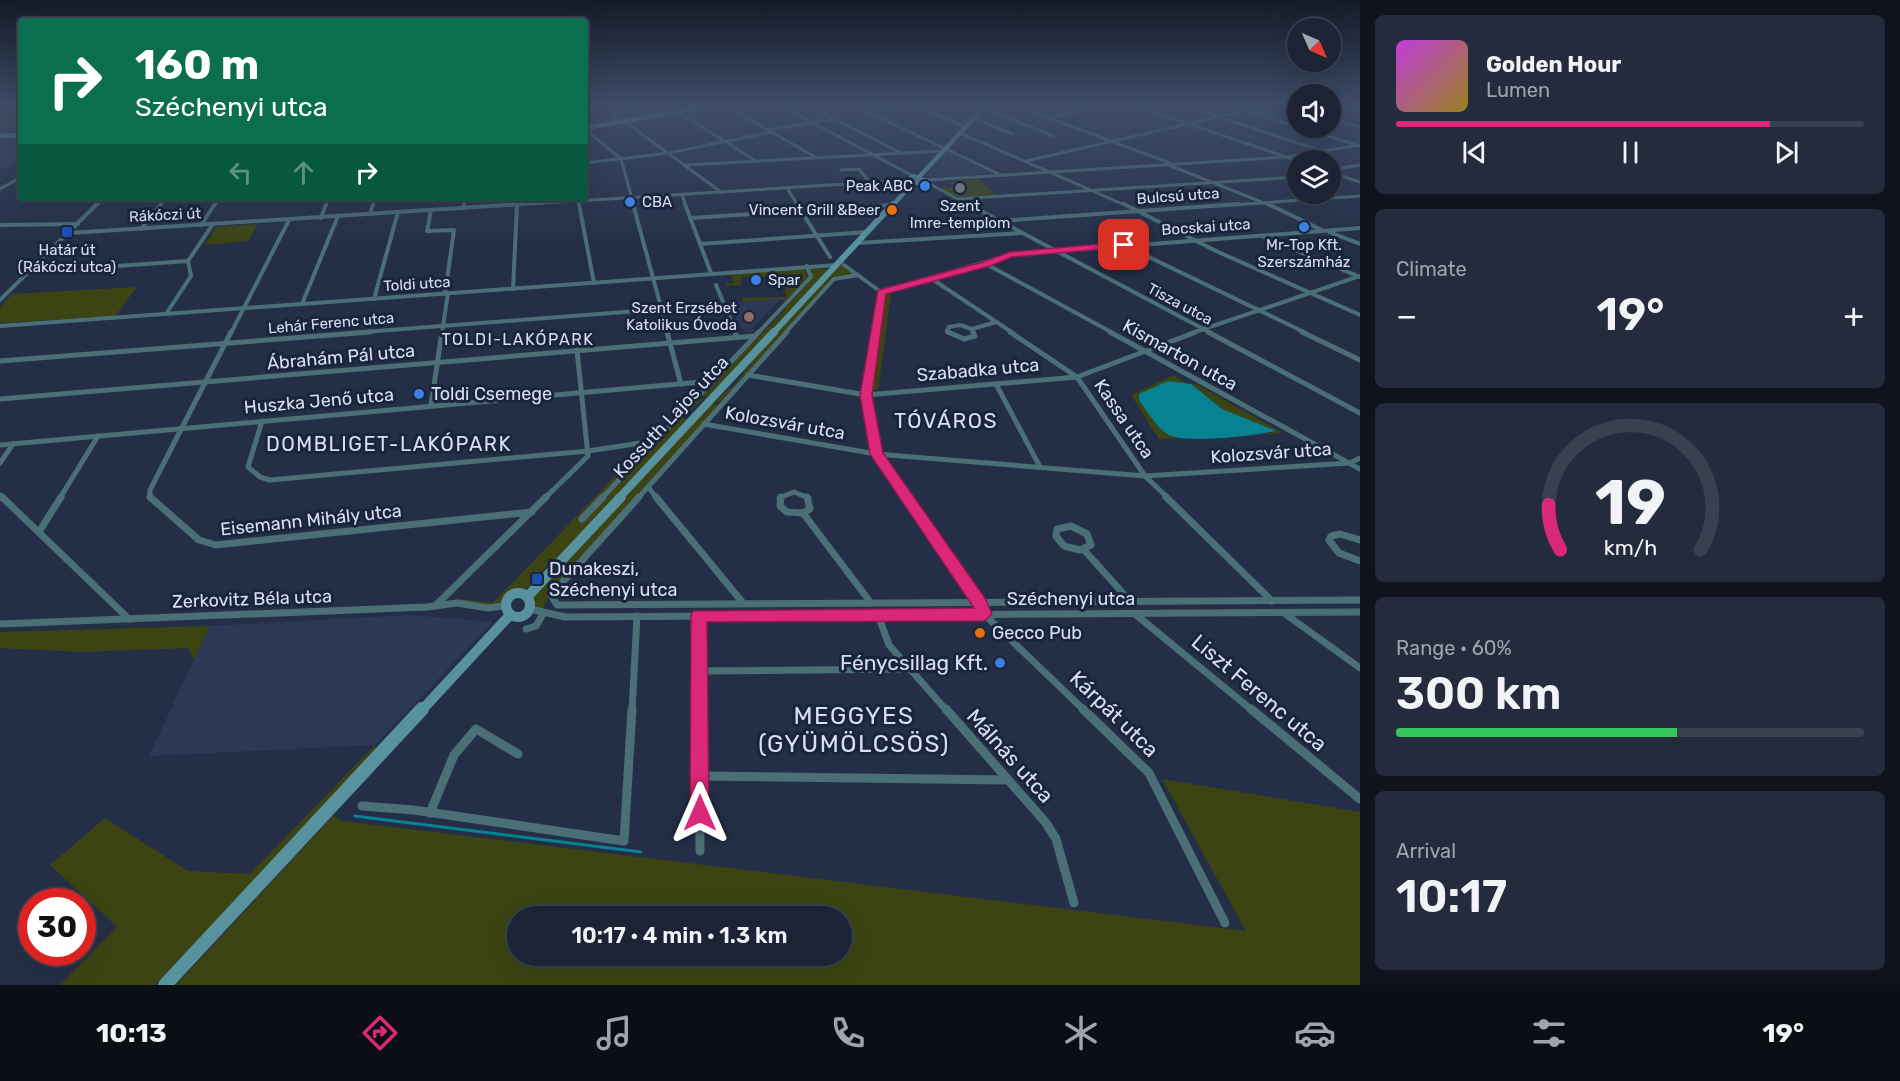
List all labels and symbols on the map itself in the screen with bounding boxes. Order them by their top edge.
north arrow [1287,18,1341,72]
place label: Peak ABC [846,177,913,195]
marker: Peak ABC [918,179,932,193]
marker: Szent Imre-templom [953,181,967,195]
street label: Bulcsú utca [1136,184,1220,208]
place label: CBA [642,193,672,211]
marker: CBA [623,195,637,209]
place label: Szent Imre-templom [910,197,1010,232]
place label: Vincent Grill &Beer [749,201,880,219]
marker: Vincent Grill &Beer [885,203,899,217]
street label: Rákóczi út [128,204,202,226]
street label: Bocskai utca [1161,215,1251,239]
pin [1098,219,1149,270]
marker: Mr-Top Kft. Szerszámház [1297,220,1311,234]
marker: Határ út (Rákóczi utca) [60,225,74,239]
place label: Mr-Top Kft. Szerszámház [1258,236,1351,271]
place label: Határ út (Rákóczi utca) [18,241,116,276]
place label: Spar [768,271,801,289]
street label: Toldi utca [383,273,451,295]
marker: Spar [749,273,763,287]
street label: Tisza utca [1144,279,1216,329]
place label: Szent Erzsébet Katolikus Óvoda [626,299,737,334]
street label: Lehár Ferenc utca [267,309,395,337]
marker: Szent Erzsébet Katolikus Óvoda [742,310,756,324]
street label: Kismarton utca [1119,314,1241,396]
district label: TOLDI-LAKÓPARK [442,329,594,349]
street label: Ábrahám Pál utca [266,340,416,374]
street label: Kossuth Lajos utca [609,351,733,483]
street label: Szabadka utca [916,354,1040,386]
street label: Kassa utca [1089,375,1159,463]
street label: Huszka Jenő utca [243,383,395,419]
place label: Toldi Csemege [431,383,552,405]
marker: Toldi Csemege [412,387,426,401]
street label: Kolozsvár utca [723,402,847,444]
district label: TÓVÁROS [894,408,998,433]
district label: DOMBLIGET-LAKÓPARK [266,432,512,456]
street label: Kolozsvár utca [1210,438,1332,468]
street label: Eisemann Mihály utca [219,500,403,540]
place label: Dunakeszi, Széchenyi utca [549,558,677,601]
marker: Dunakeszi, Széchenyi utca [530,572,544,586]
street label: Zerkovitz Béla utca [172,585,332,613]
street label: Széchenyi utca [1007,588,1135,610]
place label: Gecco Pub [992,622,1082,644]
marker: Gecco Pub [973,626,987,640]
street label: Liszt Ferenc utca [1187,629,1332,756]
place label: Fénycsillag Kft. [840,650,988,675]
marker: Fénycsillag Kft. [993,656,1007,670]
street label: Kárpát utca [1065,665,1164,762]
district label: MEGGYES (GYÜMÖLCSÖS) [758,702,950,758]
street label: Málnás utca [962,704,1059,808]
position arrow [668,781,732,845]
speed limit sign: 30 [18,888,96,966]

